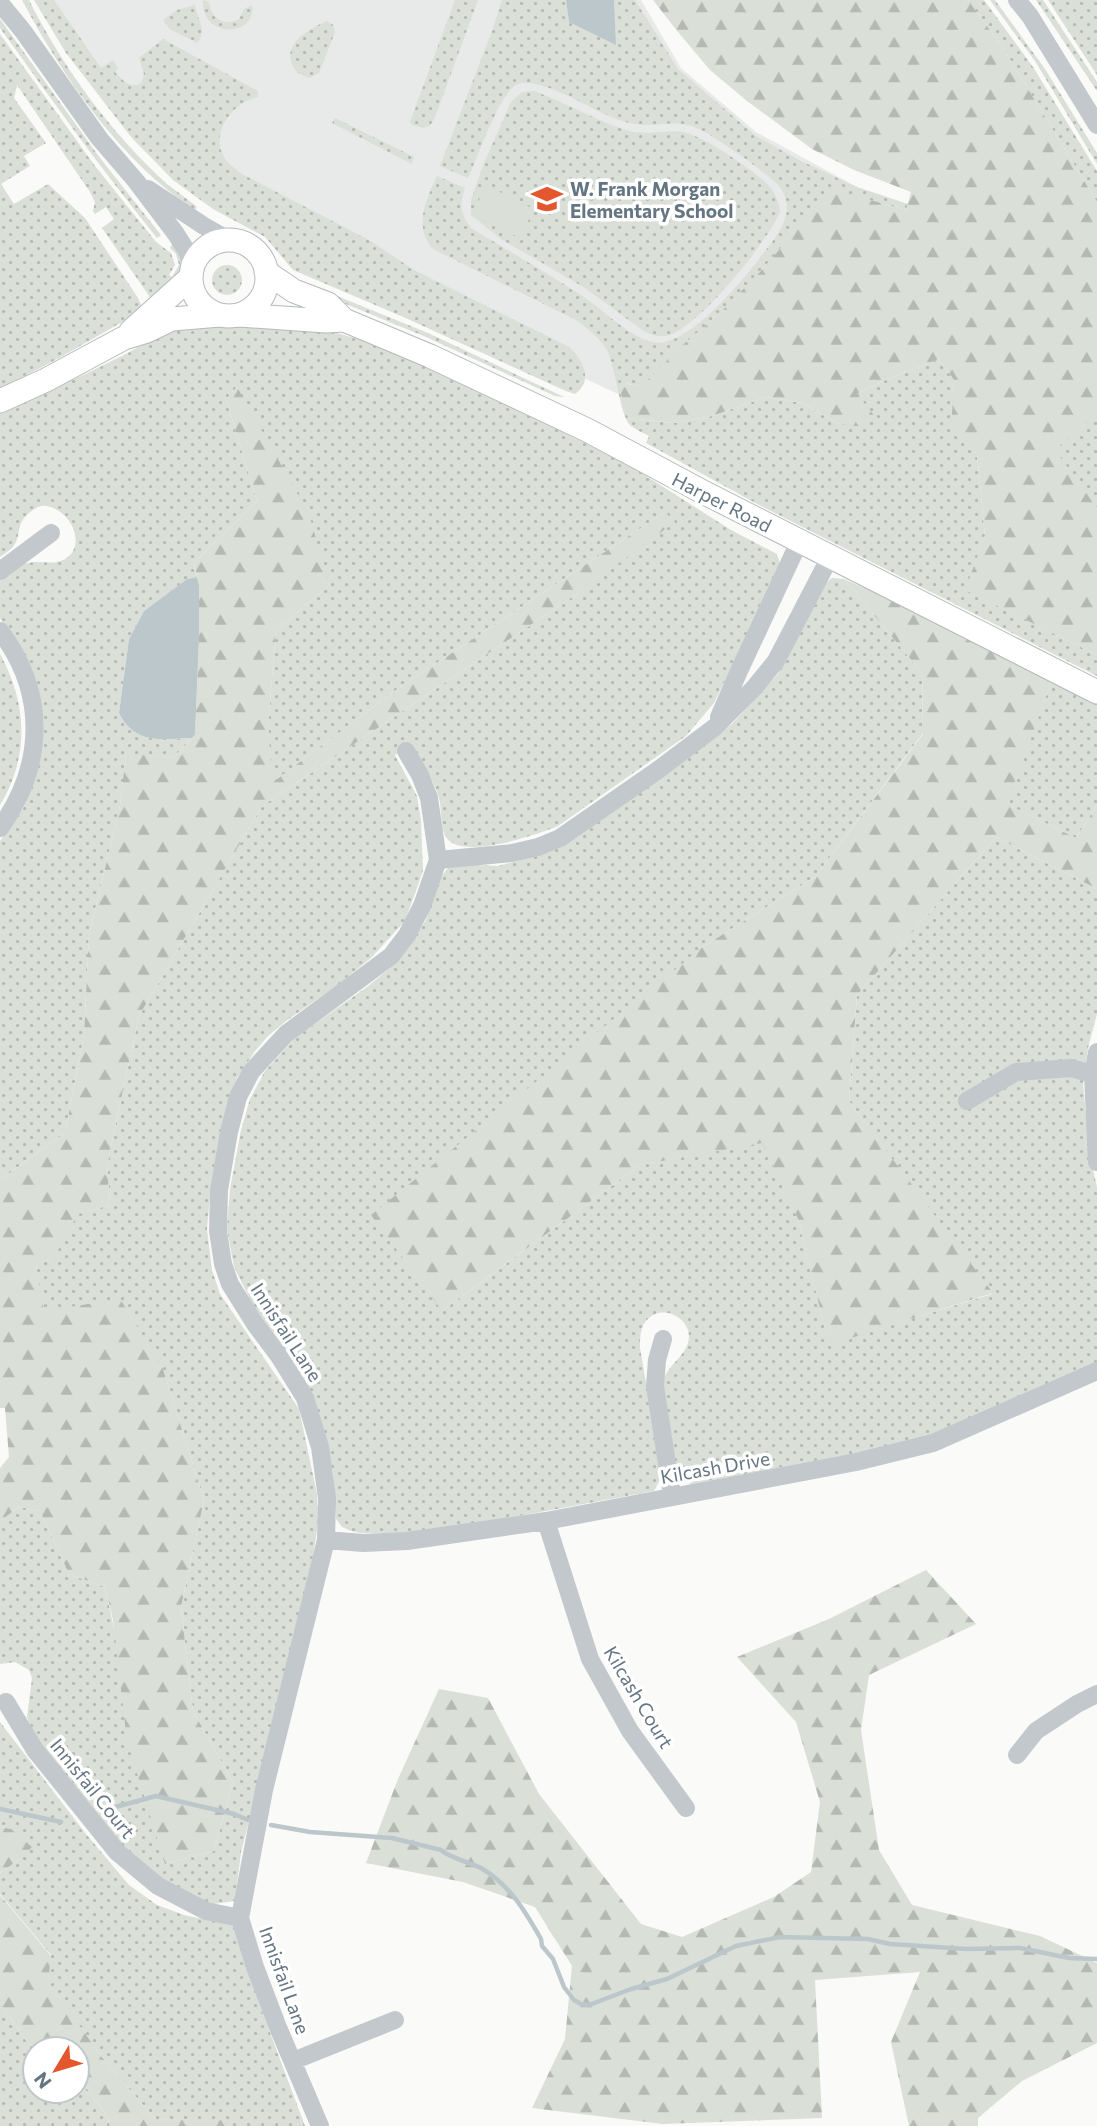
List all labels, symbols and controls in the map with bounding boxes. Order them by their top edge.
place label: W. Frank Morgan Elementary School [570,177,734,222]
school or university icon: W. Frank Morgan Elementary School [530,182,564,216]
street label: Harper Road [668,467,776,537]
street label: Innisfail Lane [247,1278,327,1386]
street label: Kilcash Drive [658,1446,772,1488]
street label: Kilcash Court [599,1642,679,1753]
street label: Innisfail Court [46,1734,140,1843]
street label: Innisfail Lane [255,1923,315,2037]
north arrow [21,2035,91,2105]
text: N [29,2068,56,2093]

